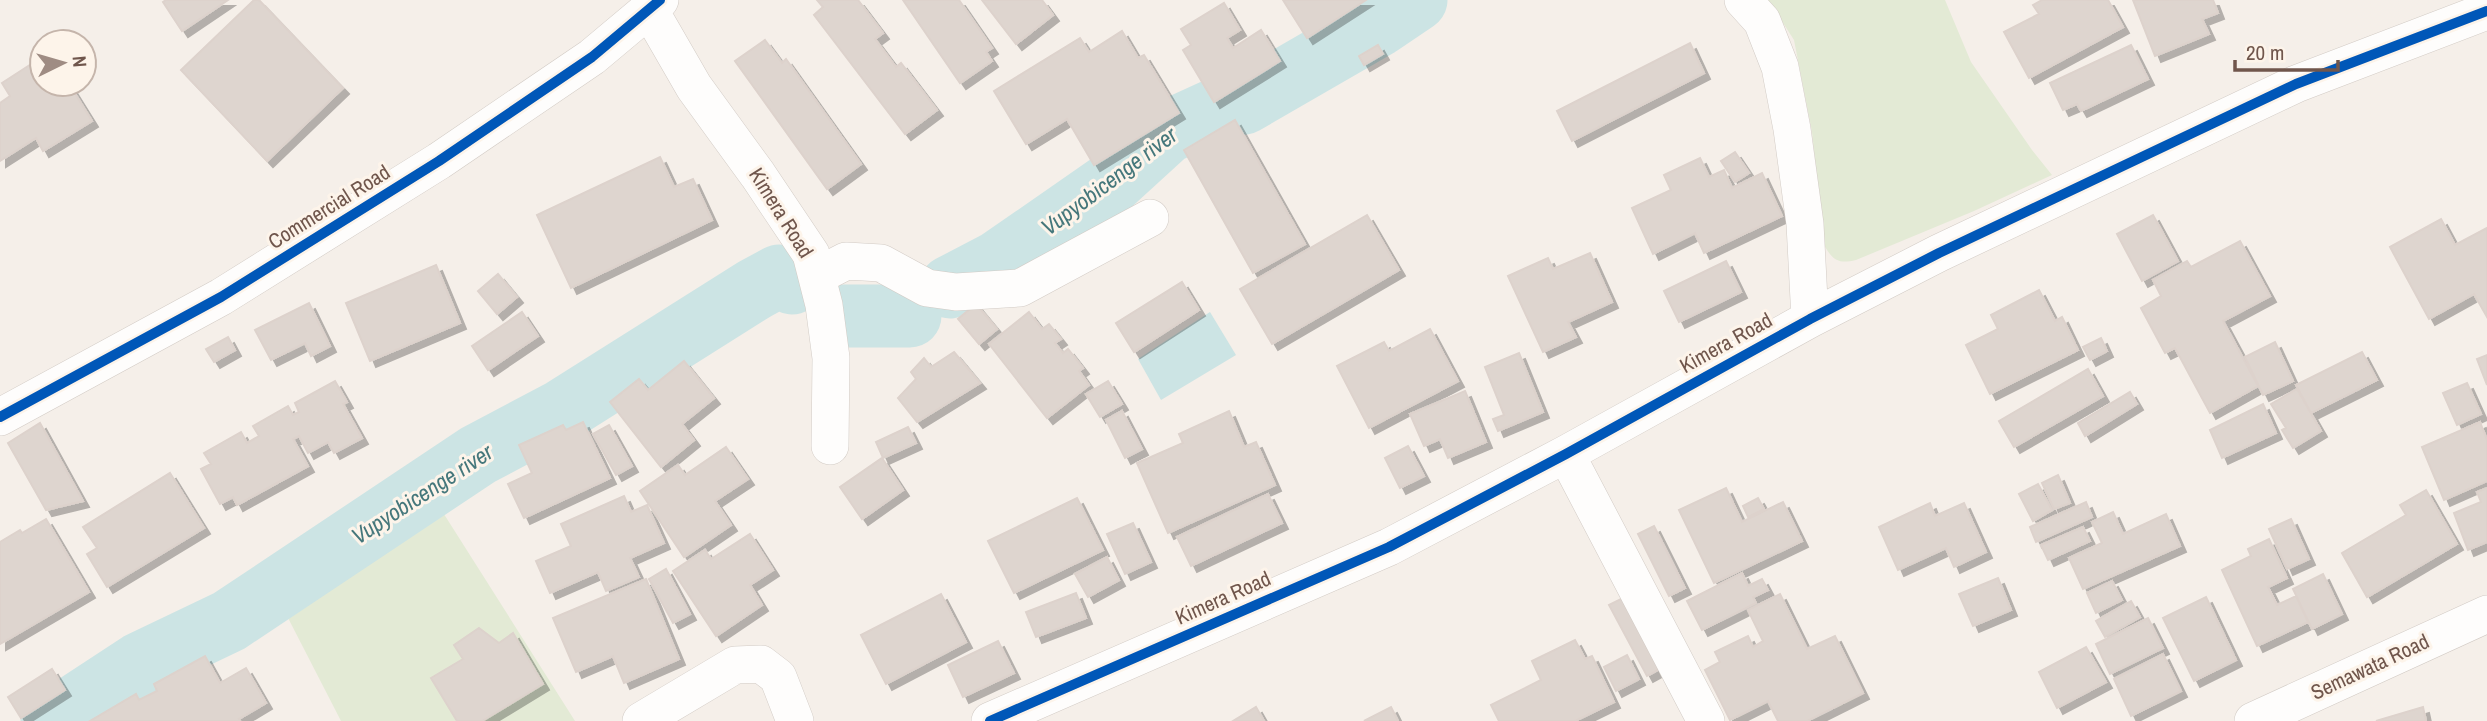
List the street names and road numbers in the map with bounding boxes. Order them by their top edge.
street label: Commercial Road [262,158,395,256]
street label: Kimera Road [742,162,821,263]
street label: Kimera Road [1674,305,1777,380]
street label: Kimera Road [1171,564,1275,631]
street label: Semawata Road [2306,627,2434,707]

